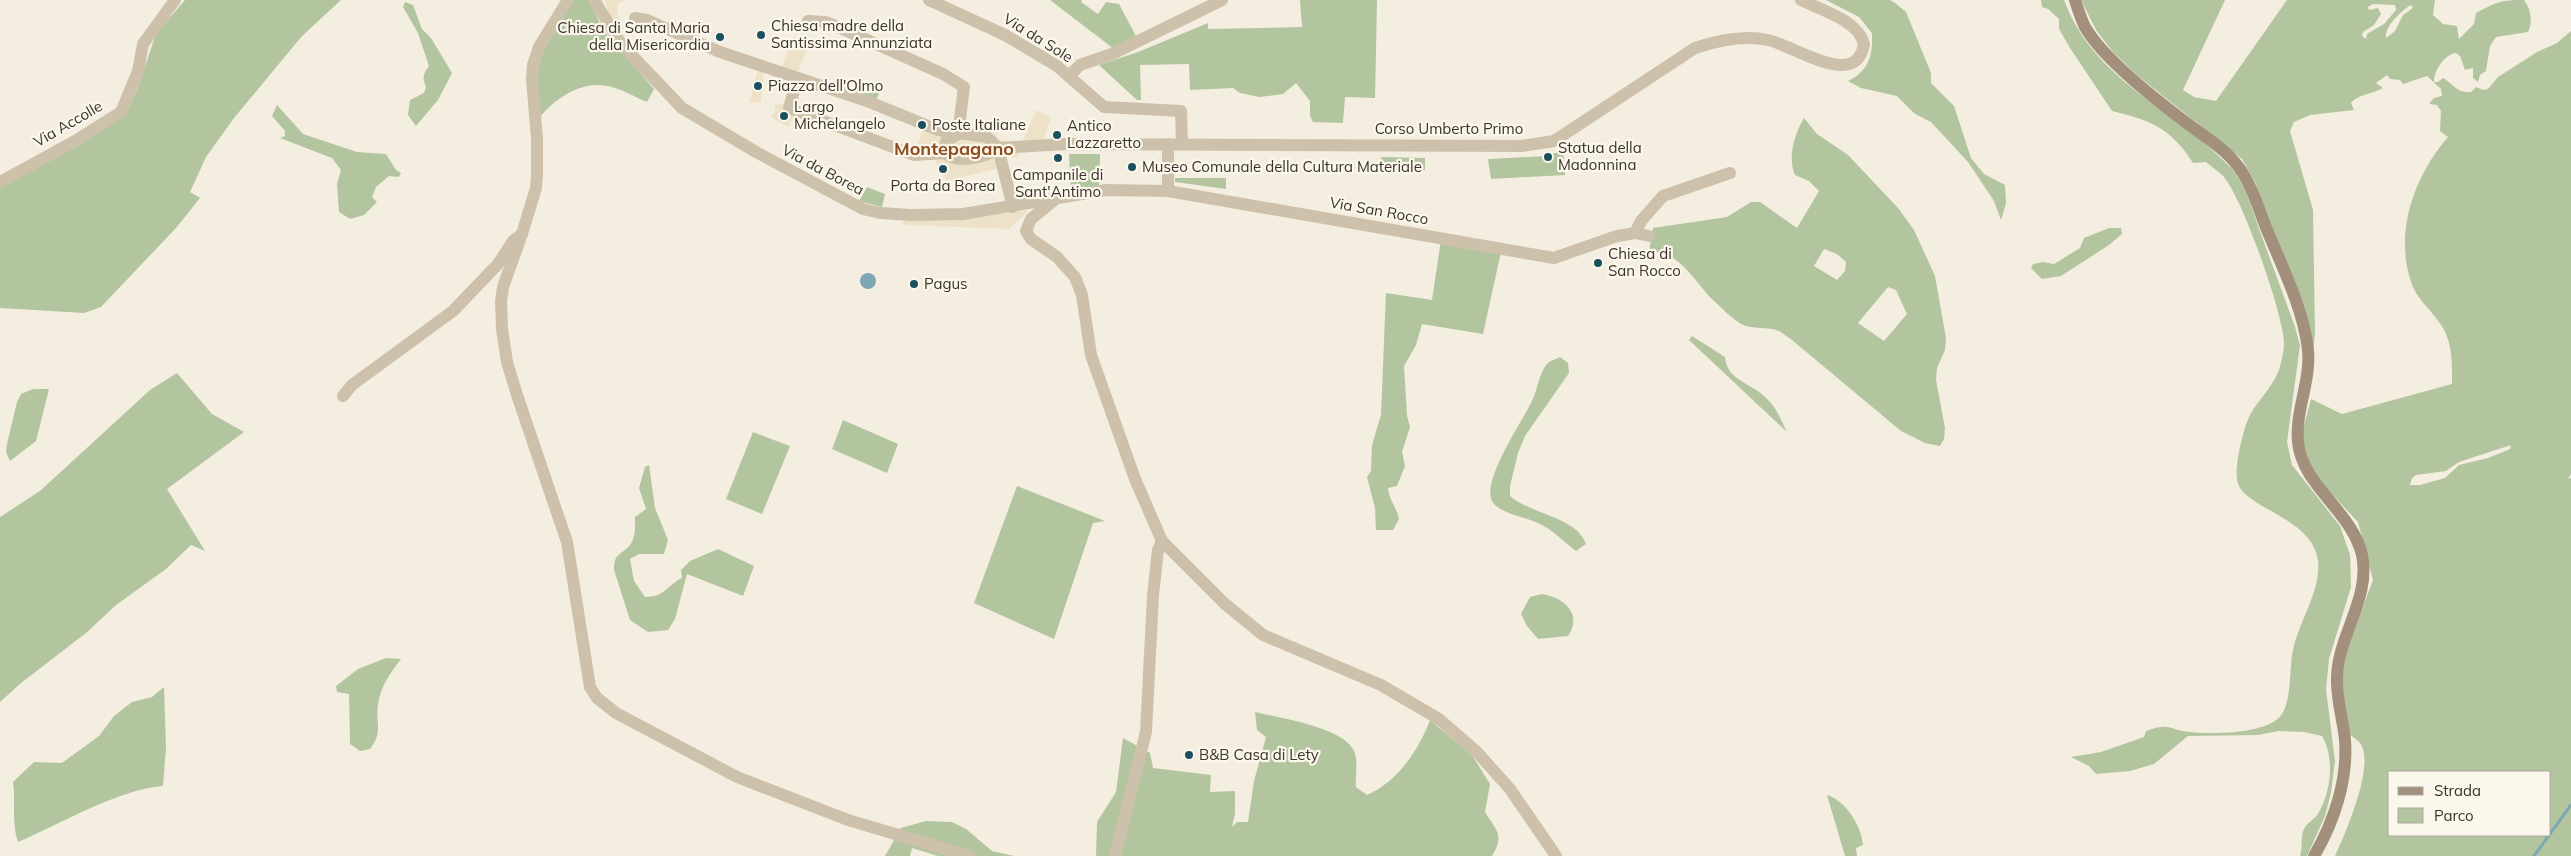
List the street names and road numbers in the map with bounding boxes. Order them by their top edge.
street label: Via da Sole [1000,9,1077,66]
street label: Via Accolle [30,96,106,151]
street label: Corso Umberto Primo [1375,119,1523,138]
street label: Via da Borea [779,140,867,199]
street label: Via San Rocco [1328,192,1430,229]

